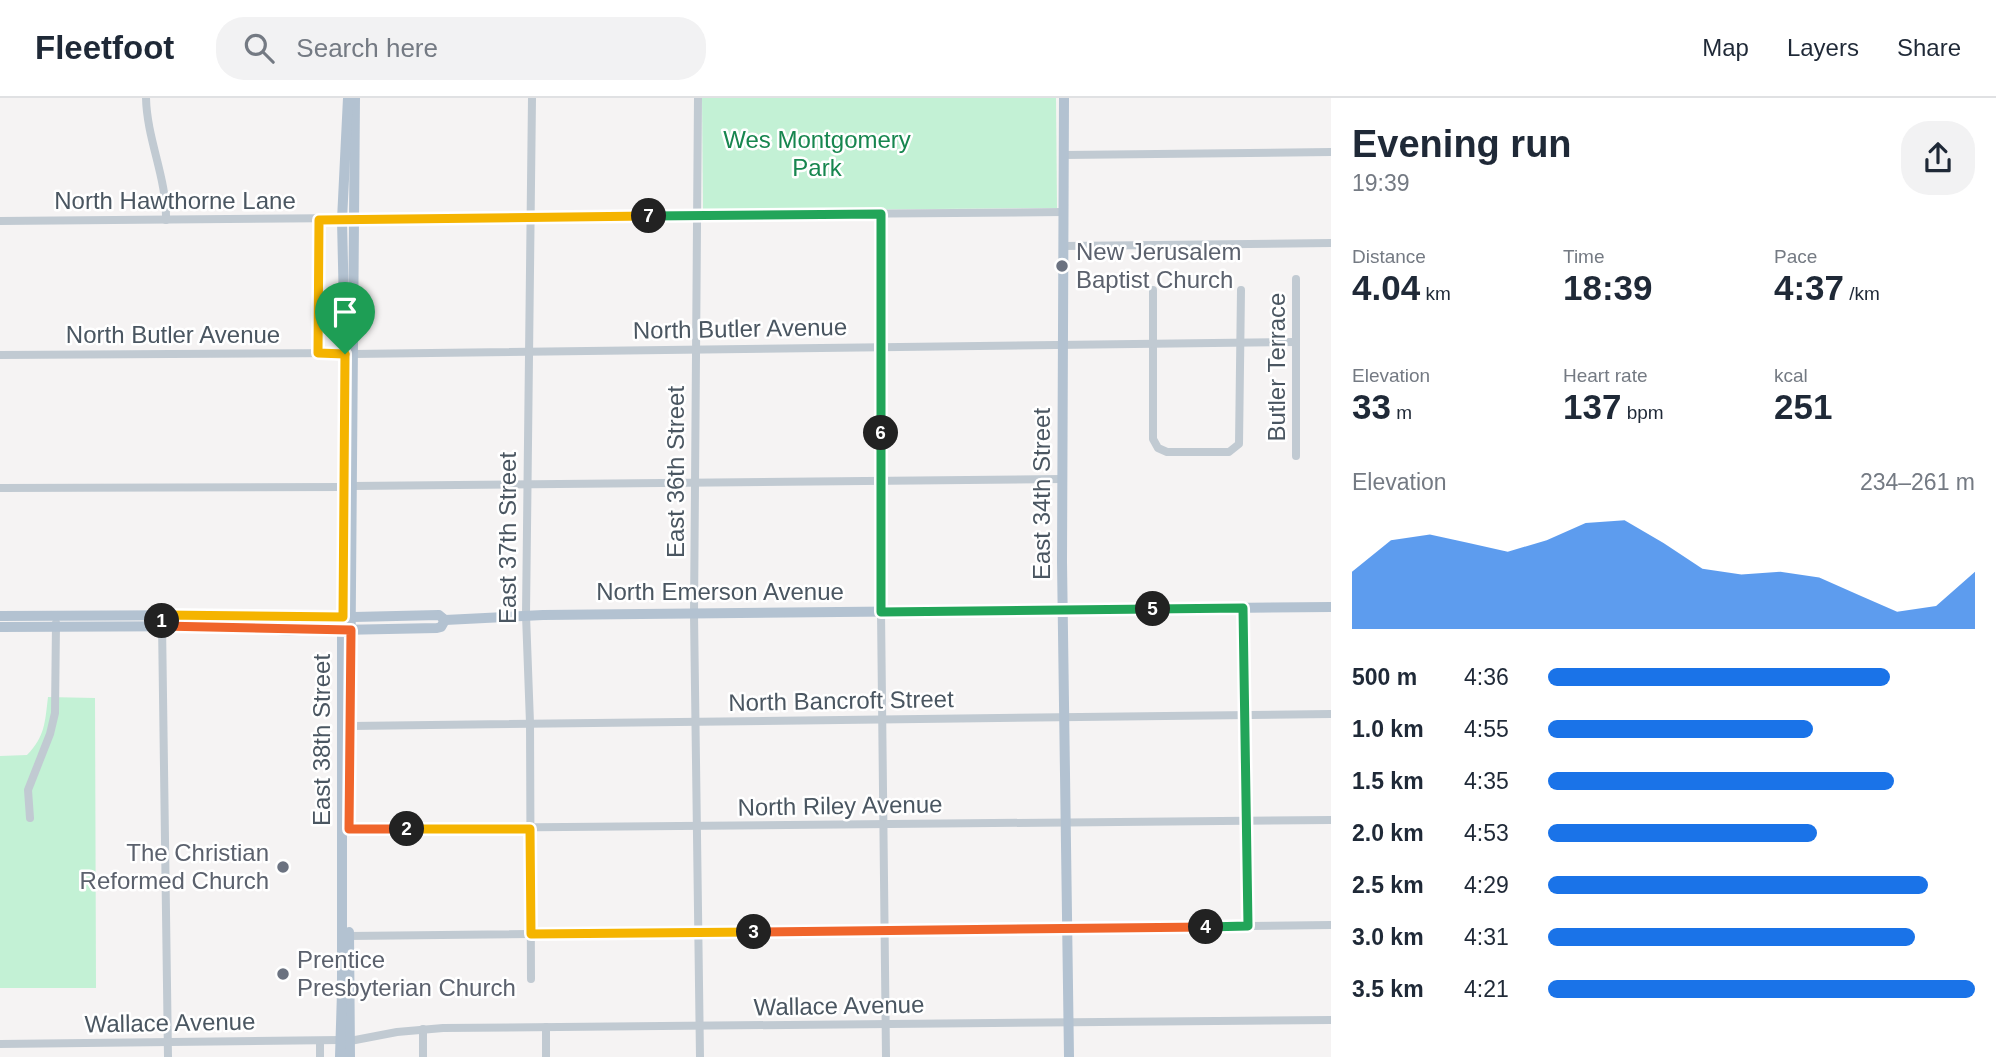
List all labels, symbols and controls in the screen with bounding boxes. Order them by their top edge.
search box [216,17,706,80]
text: Fleetfoot [35,29,174,66]
icon: search [240,29,278,67]
text: Search here [296,33,438,63]
text: Map [1702,34,1749,61]
text: Layers [1787,34,1859,61]
text: Share [1897,34,1961,61]
button: share [1901,121,1975,195]
text: Evening run [1352,123,1572,165]
park label: Wes Montgomery Park [723,126,911,181]
text: 19:39 [1352,170,1410,196]
street label: North Hawthorne Lane [54,187,296,214]
pin: 7 [632,198,666,234]
text: 7 [643,205,654,226]
place label: New Jerusalem Baptist Church [1076,238,1241,293]
text: Distance [1352,246,1426,267]
text: Time [1563,246,1605,267]
text: Pace [1774,246,1817,267]
marker: New Jerusalem Baptist Church [1054,258,1070,274]
text: 4.04 [1352,268,1420,307]
text: 18:39 [1563,268,1653,307]
text: 4:37 [1774,268,1844,307]
pin [315,282,375,354]
text: km [1420,283,1451,304]
text: /km [1844,283,1880,304]
icon: arrive [326,293,364,331]
street label: Butler Terrace [1263,293,1290,441]
street label: North Butler Avenue [633,313,847,344]
street label: North Butler Avenue [66,321,280,348]
text: Elevation [1352,365,1430,386]
text: Heart rate [1563,365,1647,386]
text: kcal [1774,365,1808,386]
street label: East 36th Street [662,386,689,558]
text: 33 [1352,387,1391,426]
text: 137 [1563,387,1621,426]
text: 251 [1774,387,1832,426]
text: m [1391,402,1412,423]
text: bpm [1621,402,1664,423]
street label: East 34th Street [1028,408,1055,580]
pin: 6 [864,416,898,450]
text: 6 [875,422,886,443]
street label: East 37th Street [494,452,521,624]
text: Elevation [1352,469,1447,495]
text: 234–261 m [1860,469,1975,495]
street label: North Emerson Avenue [596,578,844,605]
pin: 5 [1136,592,1170,626]
text: 5 [1147,598,1158,619]
pin: 1 [144,603,180,638]
text: 1 [156,610,167,631]
street label: East 38th Street [308,654,335,826]
text: 500 m [1352,664,1417,690]
text: 4:36 [1464,664,1509,690]
street label: North Bancroft Street [728,685,954,716]
text: 1.0 km [1352,716,1424,742]
text: 4:55 [1464,716,1509,742]
text: 1.5 km [1352,768,1424,794]
text: 4:35 [1464,768,1509,794]
street label: North Riley Avenue [737,790,943,821]
pin: 2 [390,812,424,846]
text: 2 [401,818,412,839]
text: 2.0 km [1352,820,1424,846]
text: 4:53 [1464,820,1509,846]
place label: The Christian Reformed Church [80,839,269,894]
marker: The Christian Reformed Church [275,859,291,875]
text: 2.5 km [1352,872,1424,898]
text: 4:29 [1464,872,1509,898]
pin: 4 [1188,910,1224,944]
pin: 3 [736,914,772,950]
text: 4 [1200,916,1211,937]
text: 3 [748,921,759,942]
text: 3.0 km [1352,924,1424,950]
text: 4:31 [1464,924,1509,950]
place label: Prentice Presbyterian Church [297,946,516,1001]
marker: Prentice Presbyterian Church [275,966,291,982]
text: 3.5 km [1352,976,1424,1002]
text: 4:21 [1464,976,1509,1002]
street label: Wallace Avenue [753,991,925,1020]
street label: Wallace Avenue [84,1008,256,1037]

